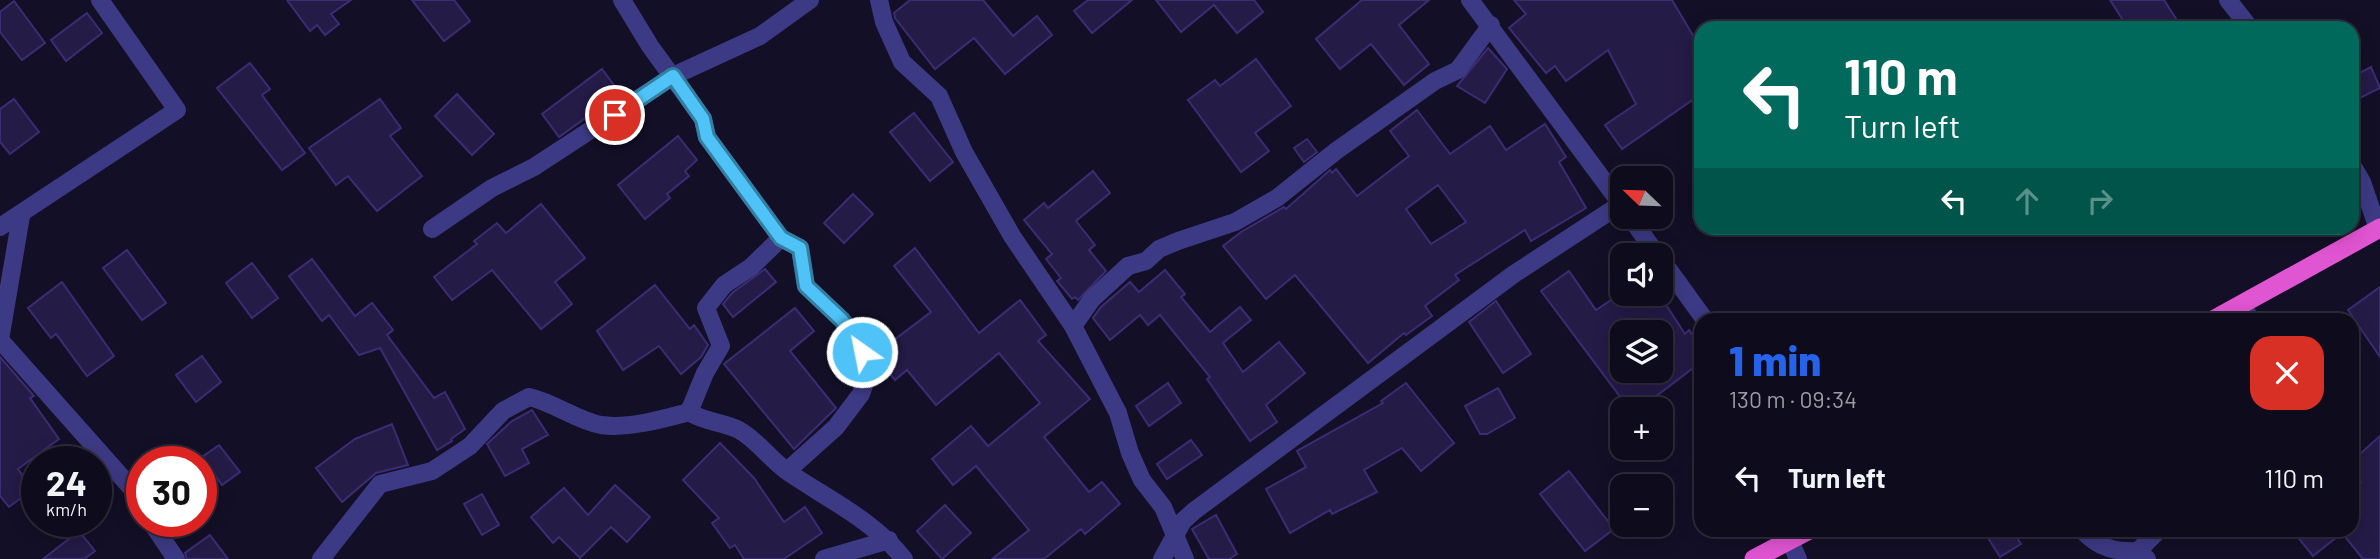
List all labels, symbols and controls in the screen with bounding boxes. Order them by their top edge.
text: 110 m [1844,46,1958,105]
icon: left [1729,49,1820,140]
pin [585,85,645,145]
icon: arrive [596,96,634,134]
text: Turn left [1844,106,1961,144]
north arrow [1610,166,1673,229]
map controls [1610,166,1673,537]
icon: left [1935,182,1973,220]
icon: ahead [2008,182,2046,220]
icon: right [2081,182,2119,220]
button: sound [1610,243,1673,306]
position arrow [825,315,899,389]
button: layers [1610,320,1673,383]
text: 1 min [1729,334,1821,384]
button: close [2250,336,2324,410]
text: 130 m · 09:34 [1729,385,1857,413]
button: + [1610,397,1673,460]
speed limit sign: 30 [126,446,217,537]
icon: left [1729,459,1767,497]
text: 24 [46,461,87,503]
text: Turn left [1788,462,1886,493]
text: 110 m [2264,462,2324,493]
button: − [1610,474,1673,537]
text: km/h [46,498,87,520]

